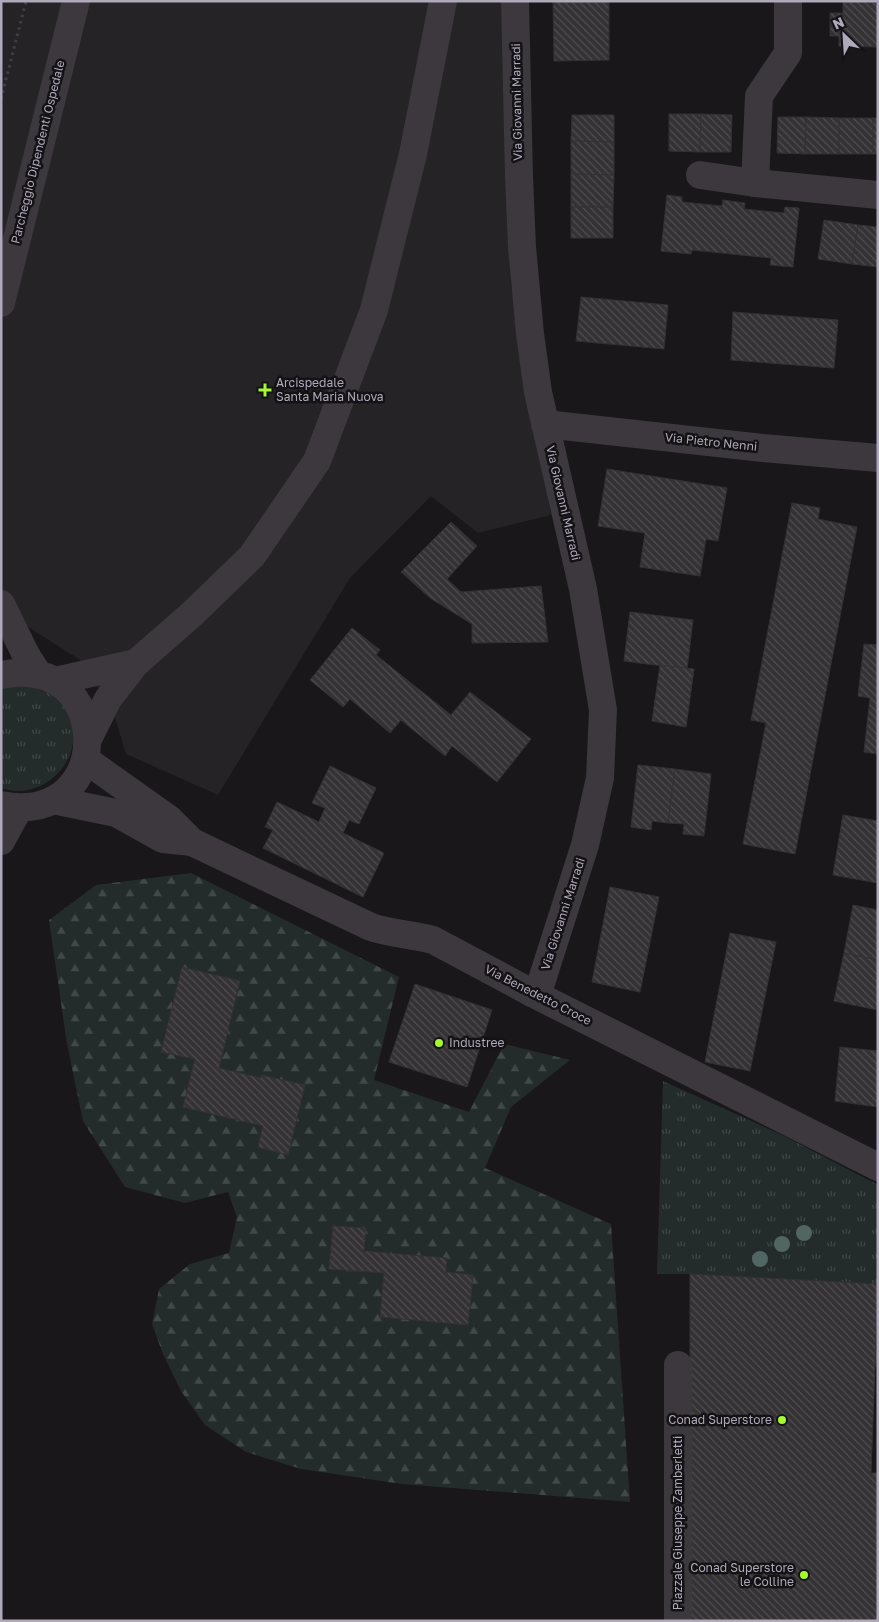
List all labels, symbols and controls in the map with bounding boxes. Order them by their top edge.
north arrow [819,10,869,60]
text: N [830,13,847,33]
street label: Via Giovanni Marradi [508,43,525,161]
street label: Parcheggio Dipendenti Ospedale [7,59,68,245]
place label: Arcispedale Santa Maria Nuova [276,375,384,404]
marker: Arcispedale Santa Maria Nuova [258,383,272,397]
street label: Via Pietro Nenni [664,429,758,454]
street label: Via Giovanni Marradi [543,444,584,562]
street label: Via Giovanni Marradi [537,856,588,972]
street label: Via Benedetto Croce [482,961,594,1028]
place label: Industree [449,1035,504,1050]
marker: Industree [433,1037,445,1049]
place label: Conad Superstore [668,1412,772,1427]
marker: Conad Superstore [776,1414,788,1426]
street label: Piazzale Giuseppe Zamberletti [670,1436,685,1610]
place label: Conad Superstore le Colline [690,1560,794,1589]
marker: Conad Superstore le Colline [798,1569,810,1581]

